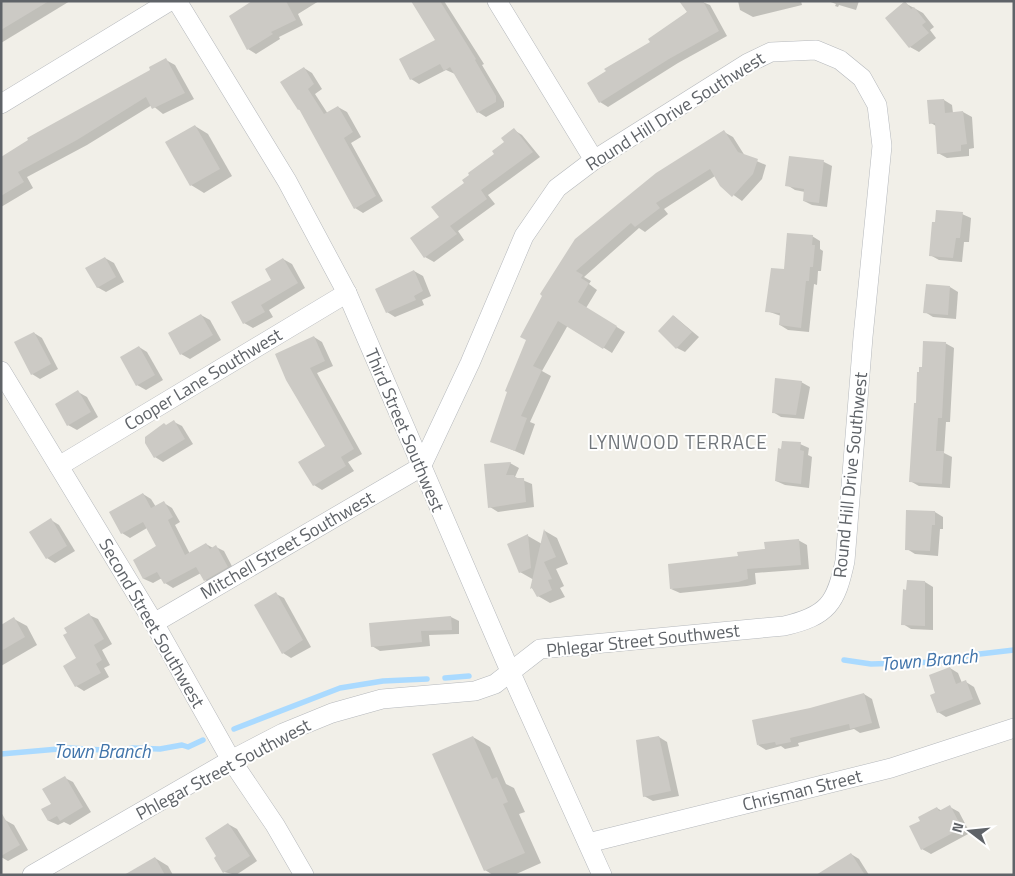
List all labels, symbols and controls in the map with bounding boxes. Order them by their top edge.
street label: Round Hill Drive Southwest [580,44,770,177]
street label: Cooper Lane Southwest [119,321,288,437]
street label: Third Street Southwest [358,344,452,516]
street label: Round Hill Drive Southwest [826,370,874,579]
district label: LYNWOOD TERRACE [588,427,768,456]
street label: Mitchell Street Southwest [195,484,380,606]
street label: Second Street Southwest [92,533,212,713]
street label: Phlegar Street Southwest [545,616,742,664]
water label: Town Branch [879,640,979,678]
street label: Phlegar Street Southwest [131,711,316,827]
water label: Town Branch [53,736,151,765]
street label: Chrisman Street [740,762,865,818]
north arrow [945,806,995,856]
text: N [946,820,968,835]

